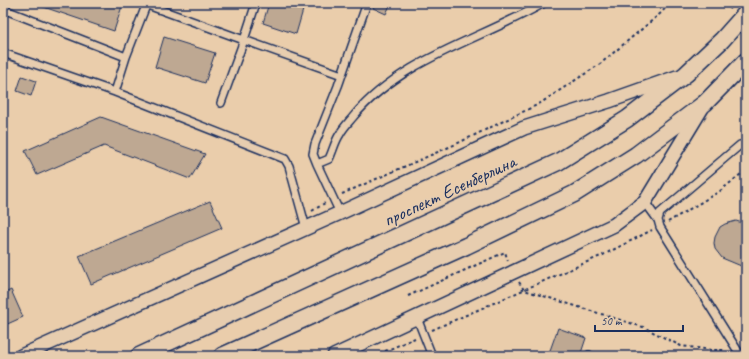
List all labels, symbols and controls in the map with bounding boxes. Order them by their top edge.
street label: проспект Есенберлина [379,149,522,232]
scale bar [595,307,683,333]
text: 50 m [601,313,623,329]

